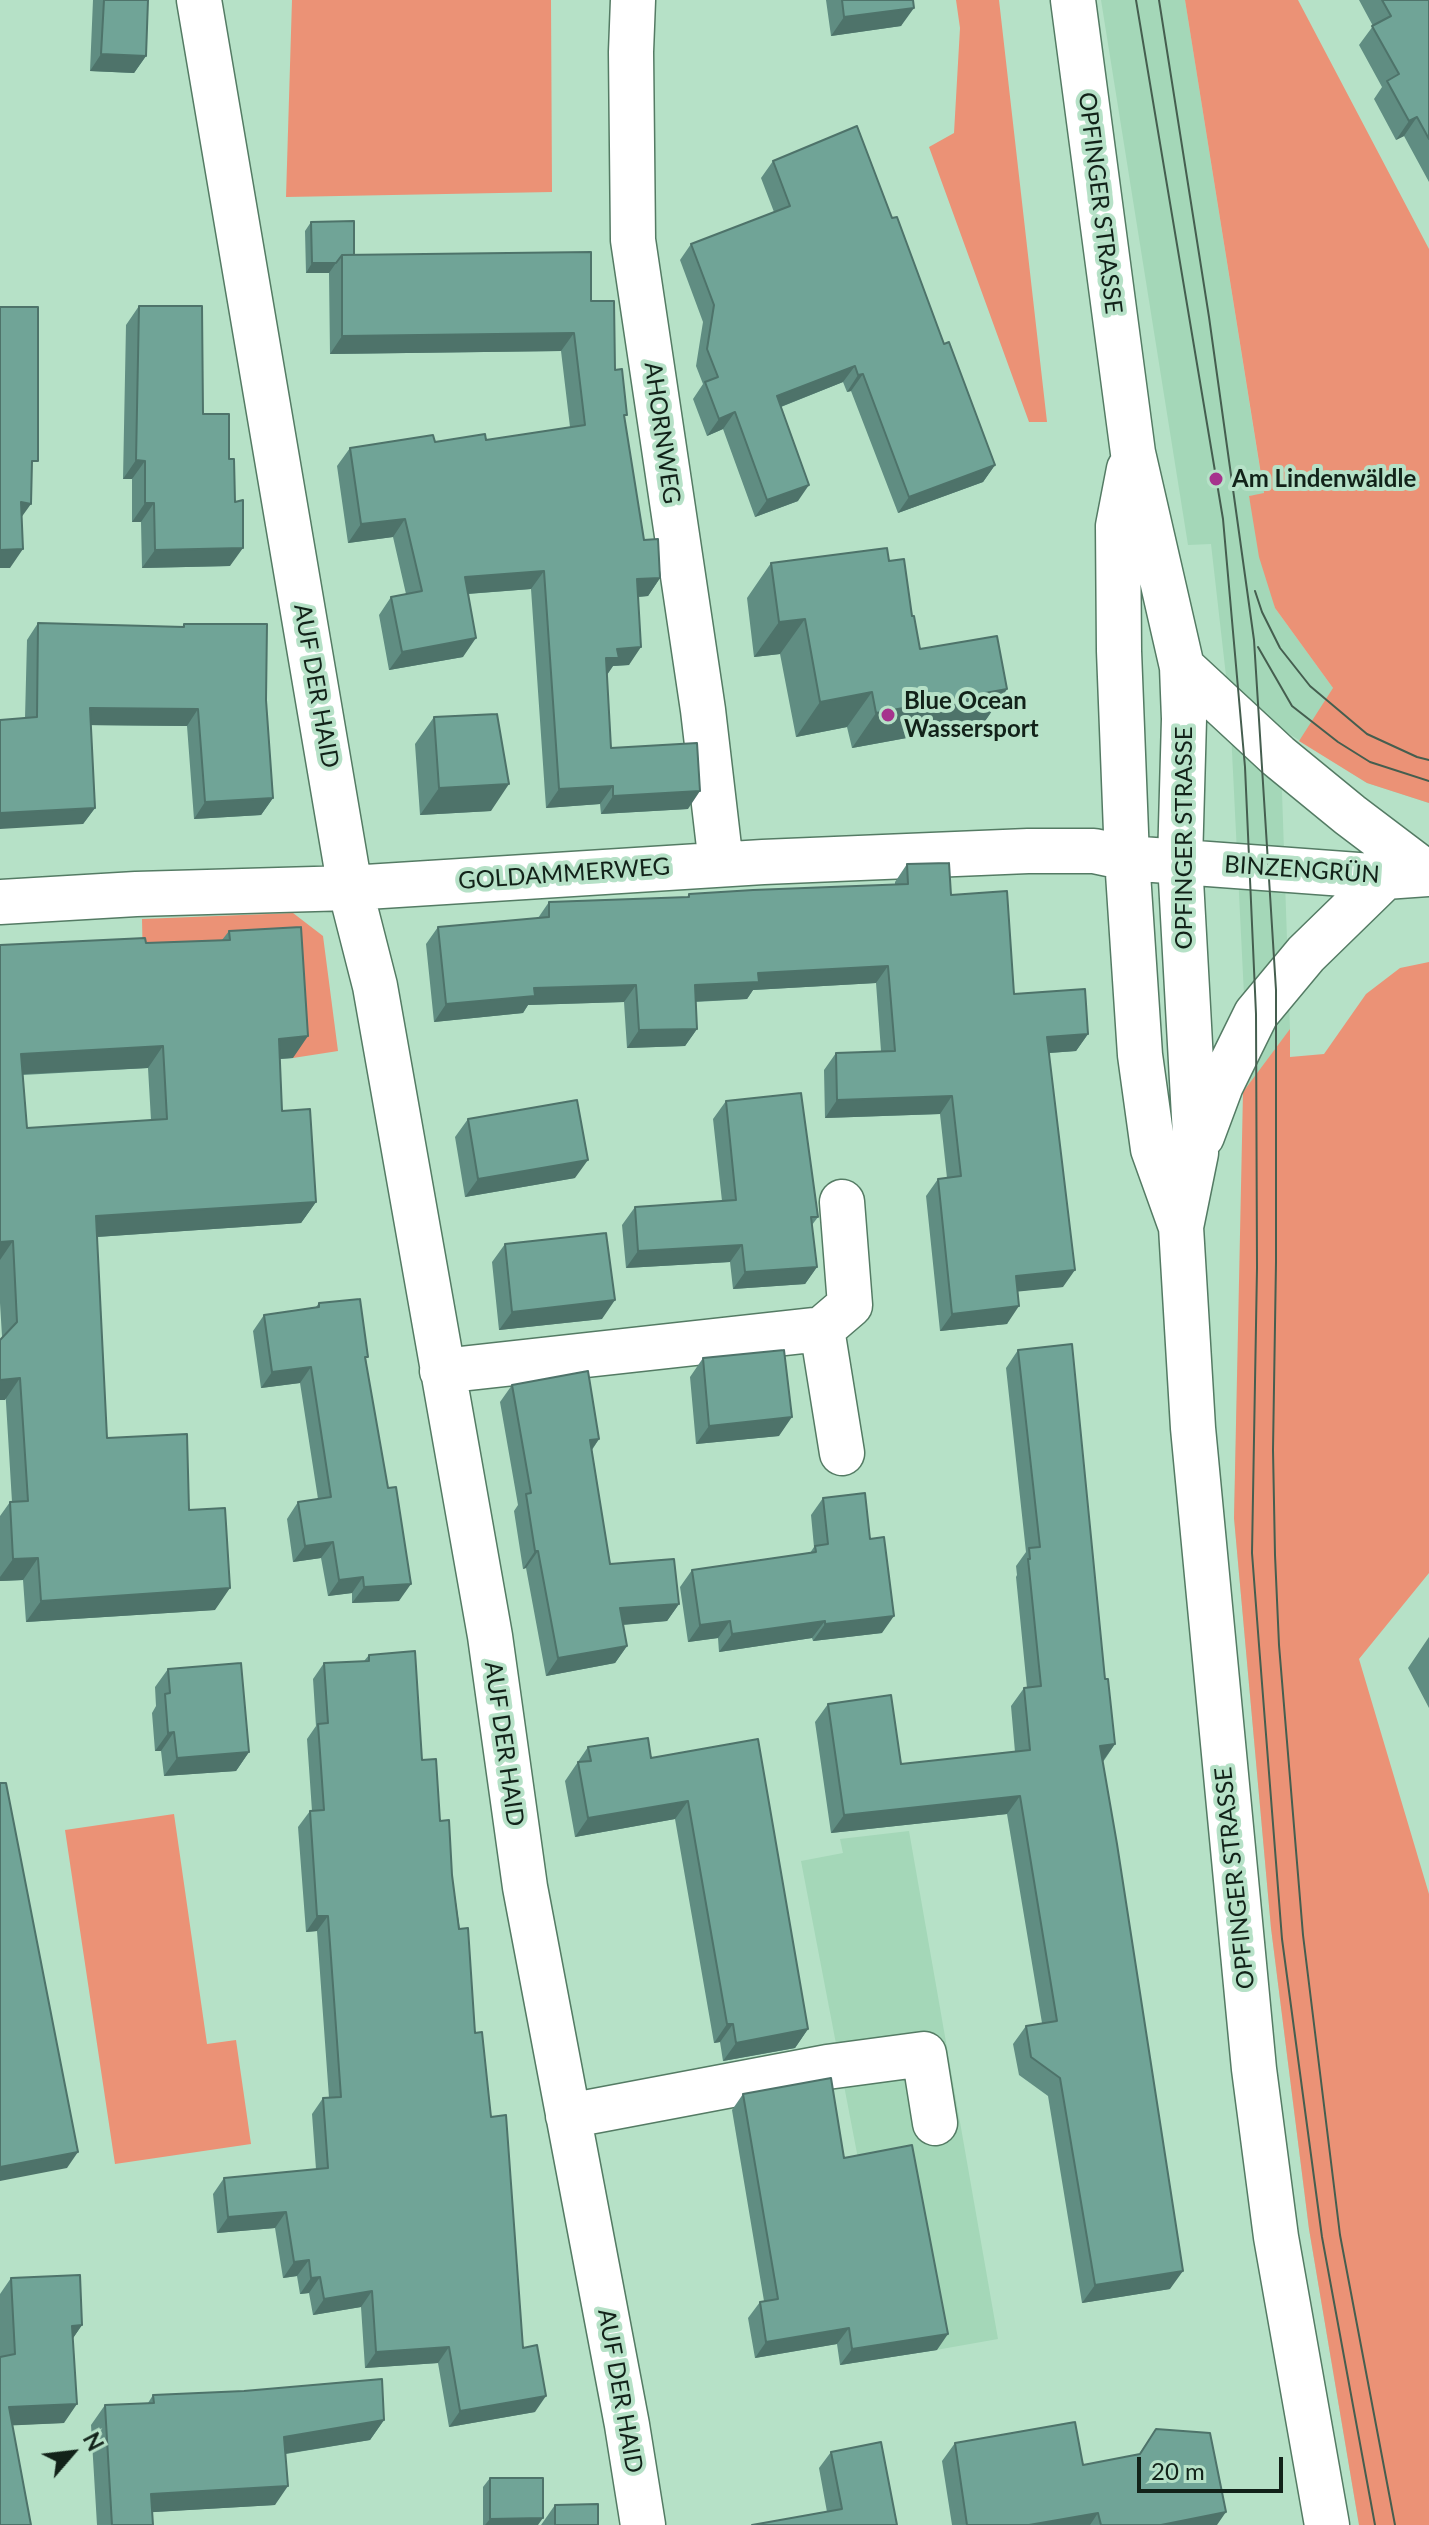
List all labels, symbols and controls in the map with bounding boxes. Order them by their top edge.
street label: OPFINGER STRASSE [1072,90,1128,316]
street label: AHORNWEG [638,360,686,506]
place label: Am Lindenwäldle [1232,465,1416,493]
marker: Am Lindenwäldle [1207,470,1225,488]
street label: AUF DER HAID [287,602,345,770]
place label: Blue Ocean Wassersport [904,687,1039,743]
marker: Blue Ocean Wassersport [879,706,897,724]
street label: OPFINGER STRASSE [1170,726,1198,950]
street label: BINZENGRÜN [1223,850,1381,890]
street label: GOLDAMMERWEG [457,852,671,896]
street label: AUF DER HAID [478,1660,530,1828]
street label: OPFINGER STRASSE [1209,1766,1261,1990]
street label: AUF DER HAID [591,2307,649,2475]
north arrow [32,2413,112,2493]
text: N [78,2428,110,2455]
scale bar [1141,2441,1287,2491]
text: 20 m [1151,2456,1205,2485]

